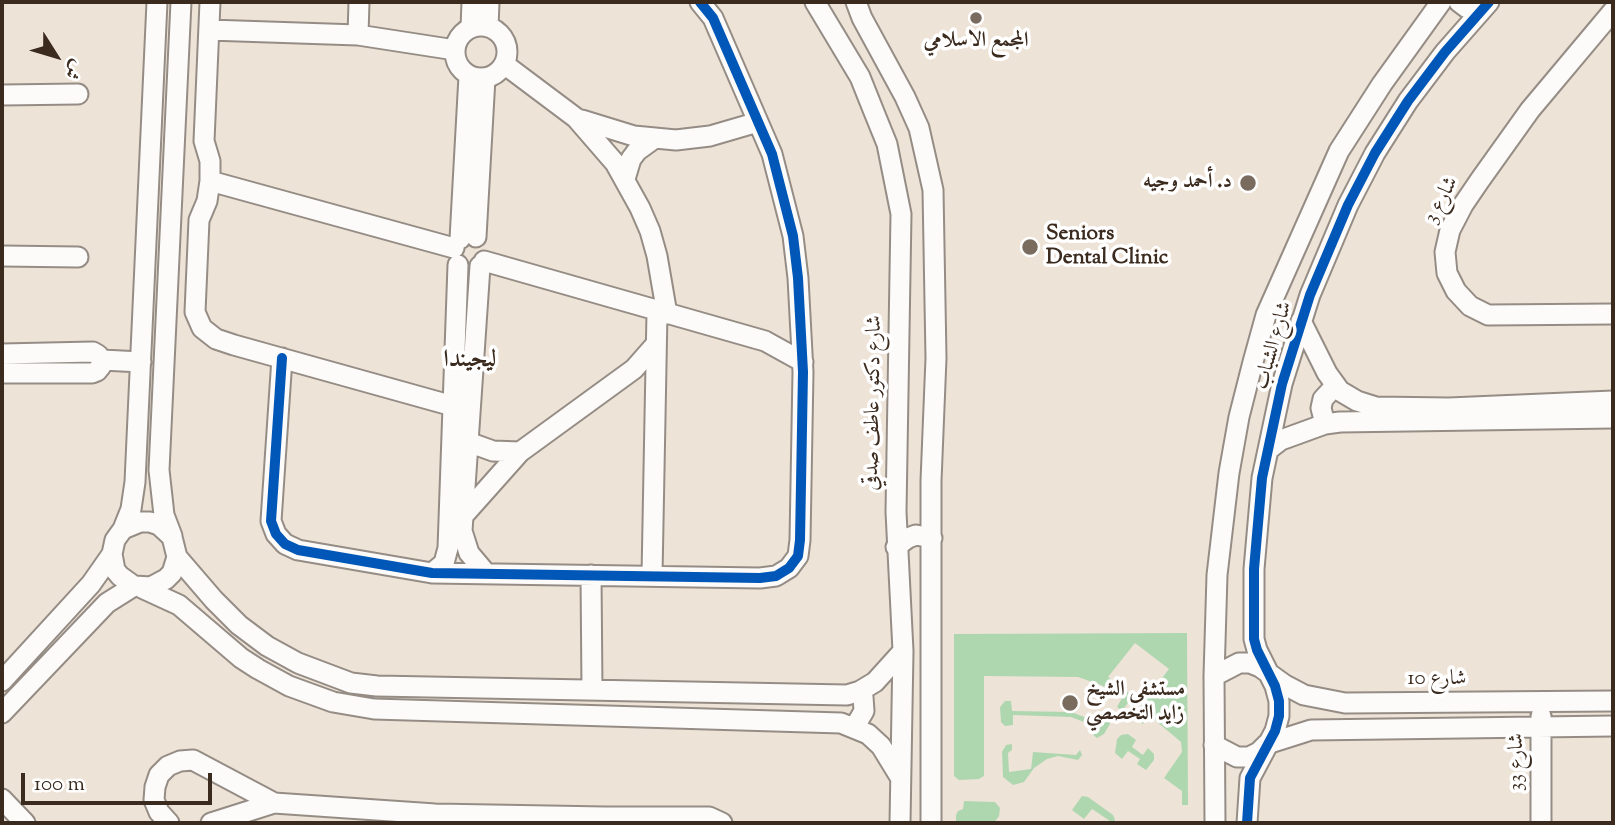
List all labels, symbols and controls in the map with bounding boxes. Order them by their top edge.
marker: المجمع الاسلامي [968,10,984,26]
north arrow [21,21,91,91]
place label: المجمع الاسلامي [924,29,1028,55]
text: ش [57,53,90,85]
place label: د. أحمد وجيه [1143,170,1232,196]
marker: د. أحمد وجيه [1238,173,1258,193]
street label: شارع 3 [1420,173,1466,229]
place label: Seniors Dental Clinic [1046,222,1168,272]
marker: Seniors Dental Clinic [1020,237,1040,257]
street label: شارع الشباب [1250,299,1300,393]
street label: شارع دكتور عاطف صدقي [861,315,889,491]
district label: ليجيندا [444,348,496,376]
street label: شارع 10 [1408,667,1466,693]
place label: مستشفى الشيخ زايد التخصصي [1086,678,1185,728]
marker: مستشفى الشيخ زايد التخصصي [1060,693,1080,713]
street label: شارع 33 [1505,733,1531,791]
scale bar [24,758,215,802]
text: 100 m [34,770,85,800]

